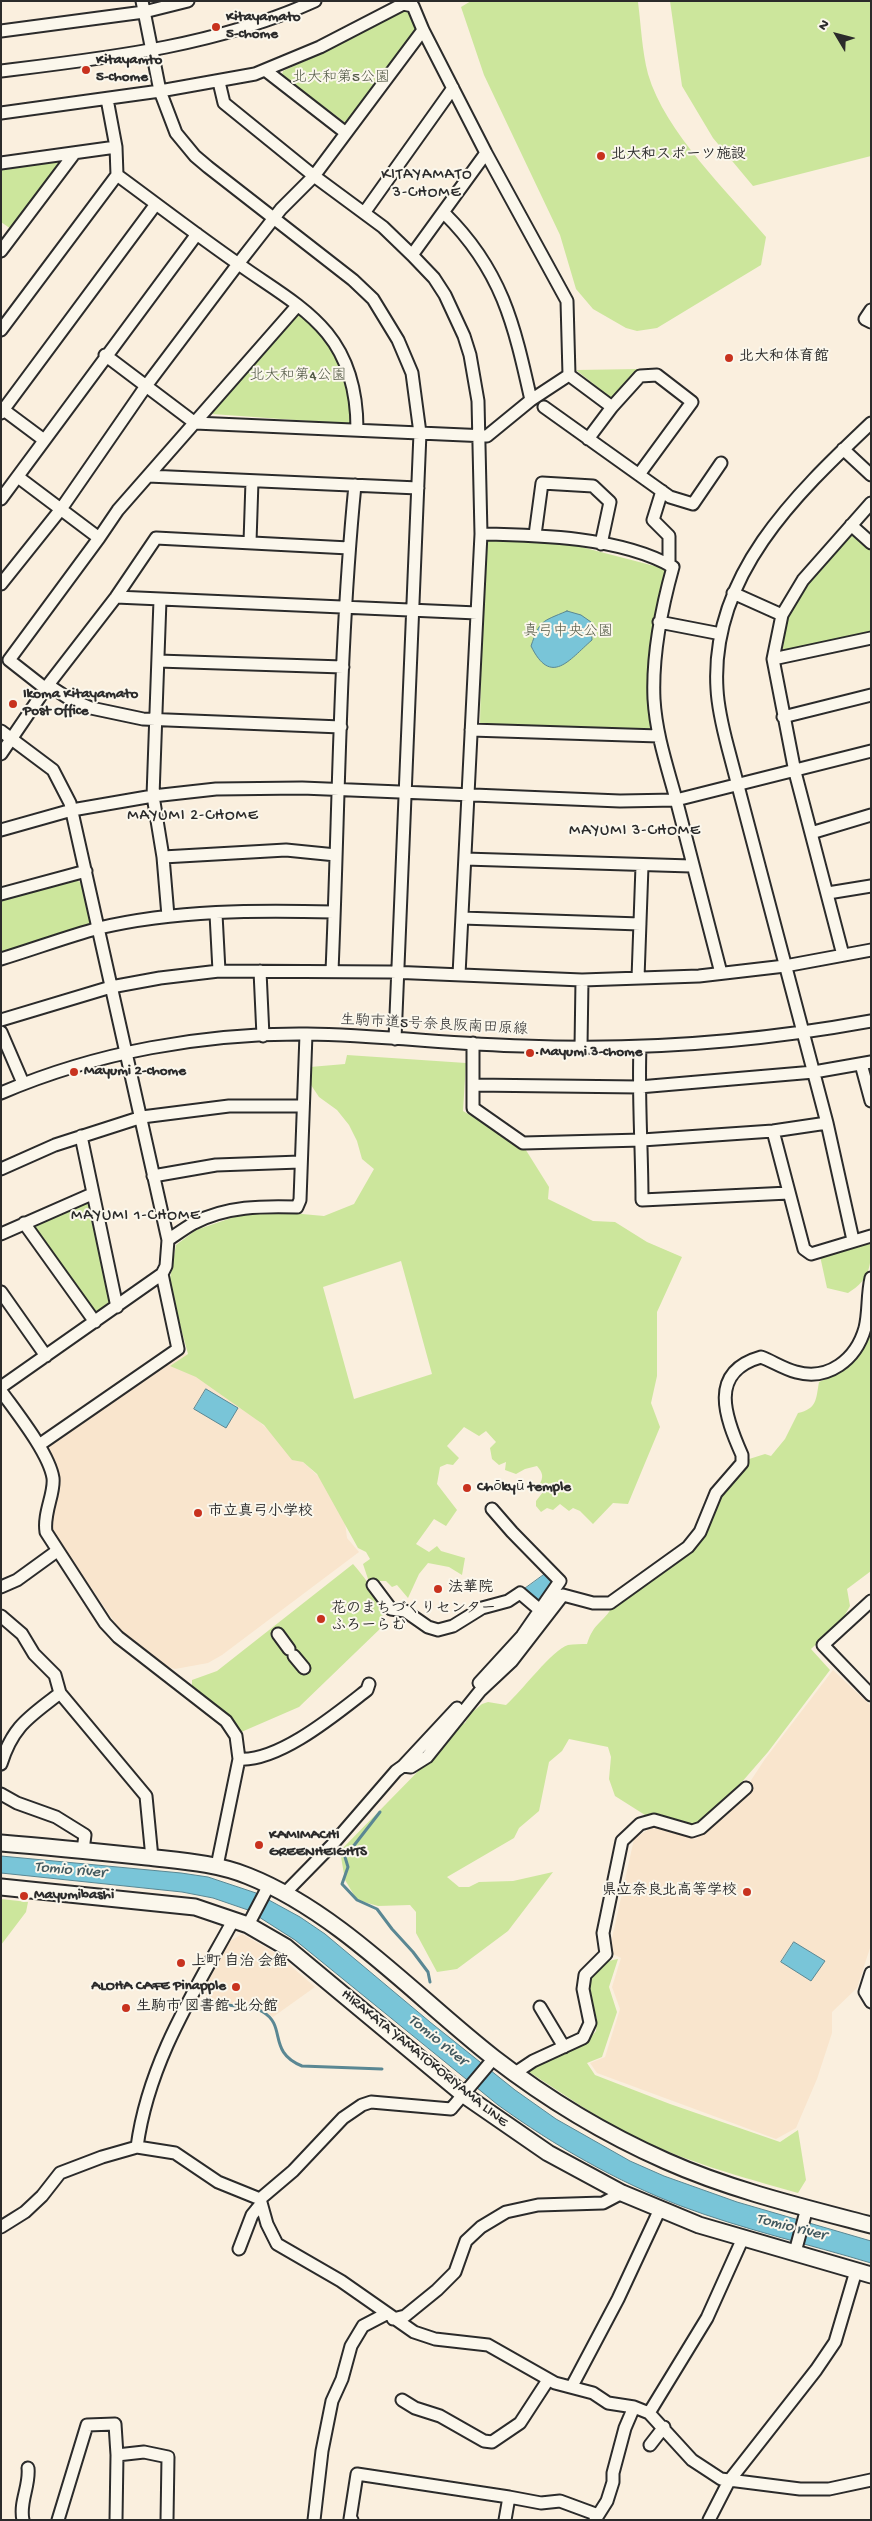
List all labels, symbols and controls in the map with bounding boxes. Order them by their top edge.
place label: Kitayamato 5-chome [226,9,301,44]
north arrow [812,10,862,60]
text: N [815,17,834,34]
marker: Kitayamato 5-chome [210,21,222,33]
place label: Kitayamto 5-chome [96,52,162,87]
marker: Kitayamto 5-chome [80,64,92,76]
park label: 北大和第5公園 [292,70,390,88]
place label: 北大和スポーツ施設 [611,147,746,165]
marker: 北大和スポーツ施設 [595,150,607,162]
district label: KITAYAMATO 3-CHOME [380,166,474,204]
place label: 北大和体育館 [739,349,829,367]
marker: 北大和体育館 [723,352,735,364]
park label: 北大和第4公園 [249,368,347,386]
park label: 真弓中央公園 [523,624,613,642]
place label: Ikoma Kitayamato Post Office [23,686,138,721]
marker: Ikoma Kitayamato Post Office [7,698,19,710]
district label: MAYUMI 2-CHOME [126,807,260,827]
district label: MAYUMI 3-CHOME [567,822,703,842]
street label: 生駒市道5号奈良阪南田原線 [340,1012,528,1040]
place label: Mayumi 3-chome [540,1044,642,1062]
marker: Mayumi 3-chome [524,1047,536,1059]
place label: Mayumi 2-chome [84,1063,186,1081]
marker: Mayumi 2-chome [68,1066,80,1078]
district label: MAYUMI 1-CHOME [69,1207,203,1227]
place label: Chōkyū temple [477,1479,571,1497]
marker: Chōkyū temple [461,1482,473,1494]
place label: 市立真弓小学校 [208,1504,313,1522]
marker: 市立真弓小学校 [192,1507,204,1519]
place label: 法華院 [448,1580,493,1598]
marker: 法華院 [432,1583,444,1595]
place label: 花のまちづくりセンター ふろーらむ [331,1601,496,1636]
marker: 花のまちづくりセンター ふろーらむ [315,1613,327,1625]
place label: KAMIMACHI GREENHEIGHTS [269,1827,367,1862]
marker: KAMIMACHI GREENHEIGHTS [253,1839,265,1851]
water label: Tomio river [34,1858,106,1884]
place label: 県立奈良北高等学校 [602,1883,737,1901]
marker: 県立奈良北高等学校 [741,1886,753,1898]
place label: Mayumibashi [34,1887,114,1905]
marker: Mayumibashi [18,1890,30,1902]
place label: 上町 自治 会館 [191,1954,288,1972]
marker: 上町 自治 会館 [175,1957,187,1969]
place label: ALOHA CAFE Pinapple [91,1978,226,1996]
marker: ALOHA CAFE Pinapple [230,1981,242,1993]
street label: HIRAKATA YAMATOKORIYAMA LINE [337,1986,511,2132]
place label: 生駒市 図書館 北分館 [136,1999,278,2017]
marker: 生駒市 図書館 北分館 [120,2002,132,2014]
water label: Tomio river [403,2011,471,2071]
water label: Tomio river [754,2210,828,2246]

